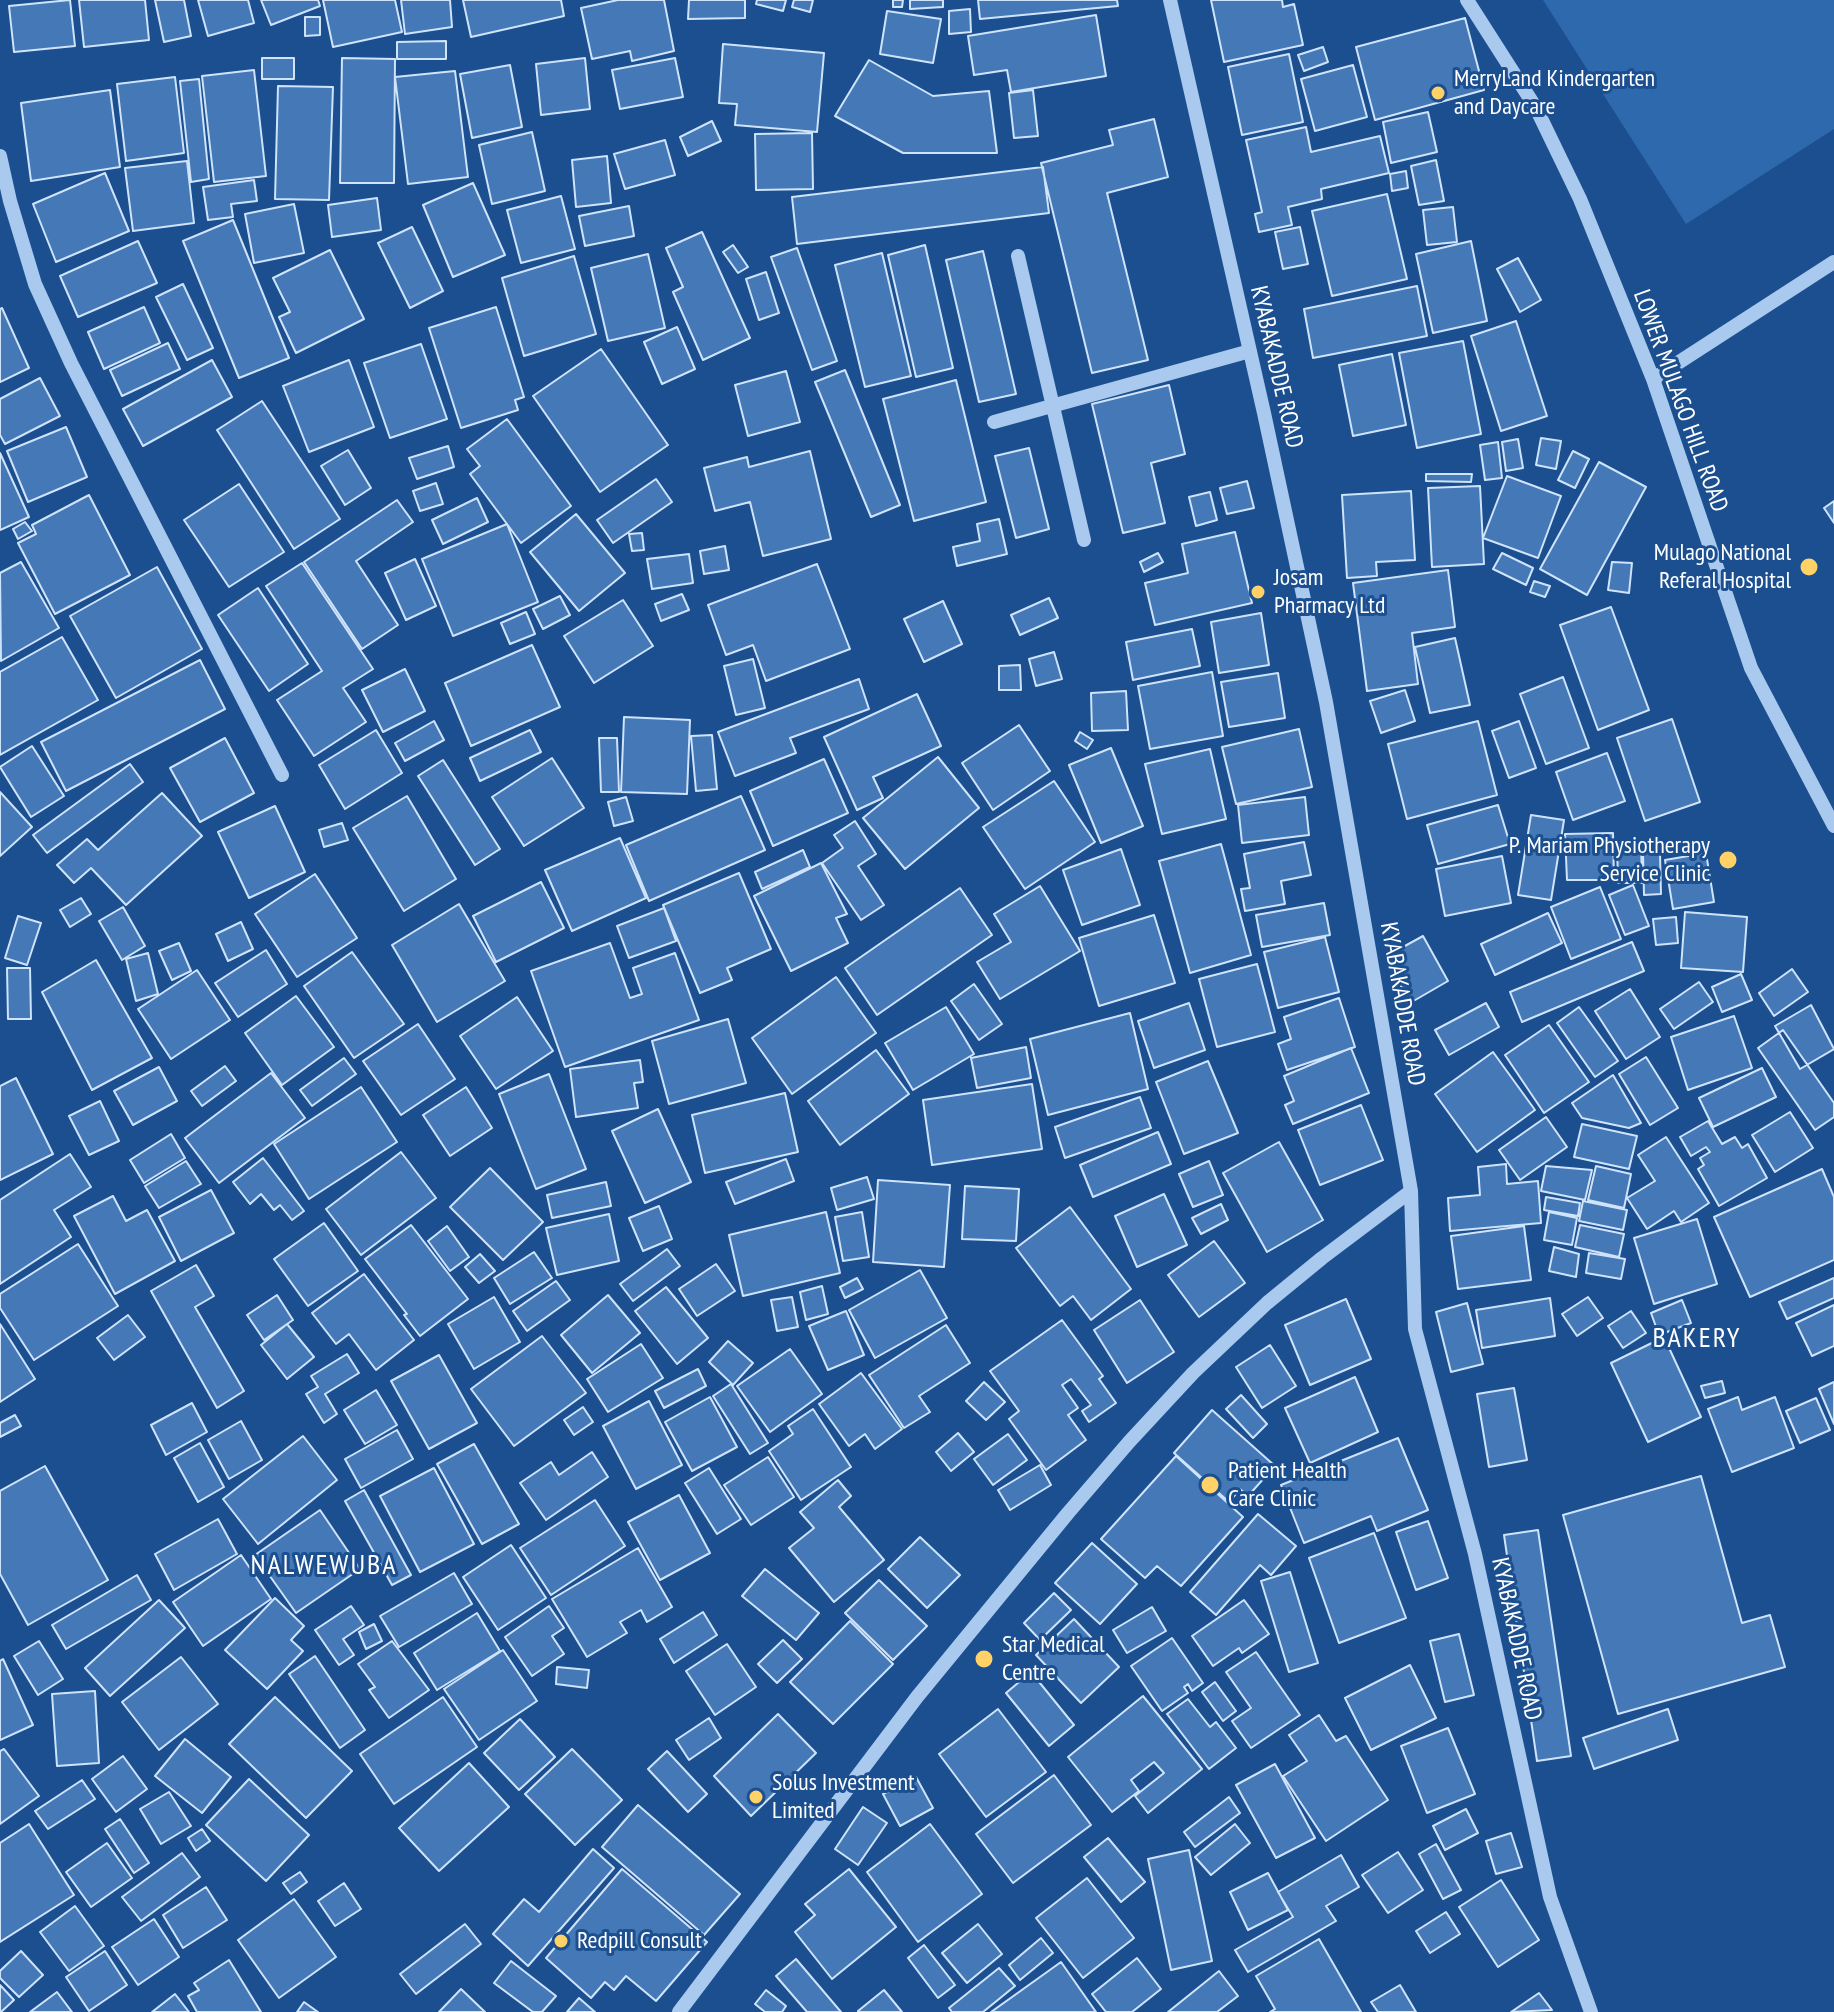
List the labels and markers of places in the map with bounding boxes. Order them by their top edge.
place label: MerryLand Kindergarten and Daycare [1454,65,1655,121]
marker: MerryLand Kindergarten and Daycare [1429,84,1447,102]
place label: Mulago National Referal Hospital [1654,539,1791,595]
marker: Mulago National Referal Hospital [1798,556,1820,578]
place label: Josam Pharmacy Ltd [1274,564,1385,620]
marker: Josam Pharmacy Ltd [1249,583,1267,601]
place label: P. Mariam Physiotherapy Service Clinic [1509,832,1710,888]
marker: P. Mariam Physiotherapy Service Clinic [1717,849,1739,871]
place label: Patient Health Care Clinic [1228,1457,1347,1513]
marker: Patient Health Care Clinic [1199,1474,1221,1496]
place label: Star Medical Centre [1002,1631,1105,1687]
marker: Star Medical Centre [973,1648,995,1670]
place label: Solus Investment Limited [772,1769,915,1825]
marker: Solus Investment Limited [747,1788,765,1806]
place label: Redpill Consult [577,1927,702,1955]
marker: Redpill Consult [552,1932,570,1950]

